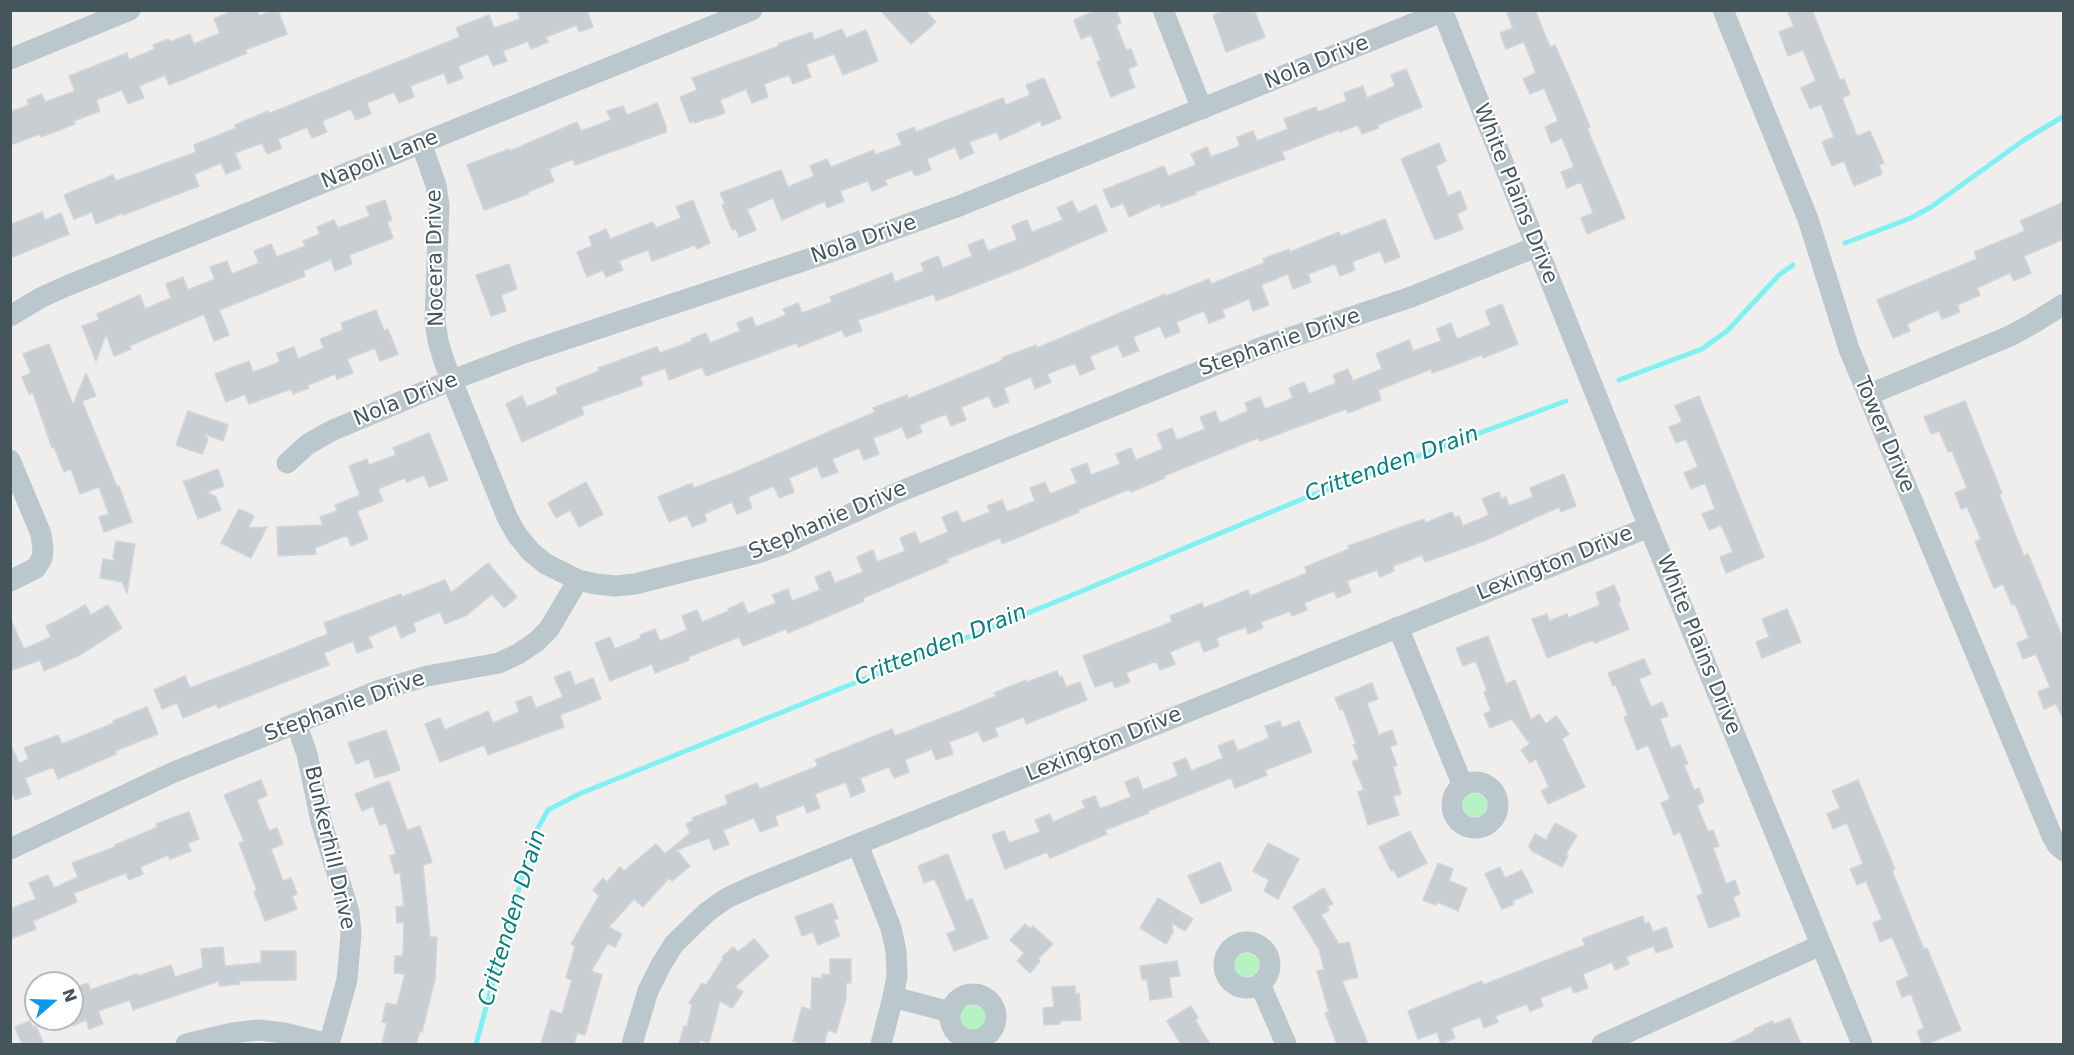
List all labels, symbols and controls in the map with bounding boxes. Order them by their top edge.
street label: Nola Drive [1261,31,1373,95]
street label: White Plains Drive [1467,100,1563,288]
street label: Napoli Lane [318,125,442,195]
street label: Nocera Drive [422,189,450,327]
street label: Nola Drive [808,210,920,270]
street label: Stephanie Drive [1196,304,1364,382]
street label: Nola Drive [350,368,462,432]
street label: Tower Drive [1848,373,1920,497]
water label: Crittenden Drain [1301,421,1483,509]
street label: Stephanie Drive [745,476,911,566]
street label: Lexington Drive [1473,521,1637,607]
street label: White Plains Drive [1650,551,1746,739]
water label: Crittenden Drain [851,599,1031,693]
street label: Stephanie Drive [261,666,429,748]
street label: Lexington Drive [1022,702,1186,788]
street label: Bunkerhill Drive [298,764,360,932]
water label: Crittenden Drain [474,827,552,1009]
north arrow [24,971,84,1031]
text: N [58,986,81,1005]

